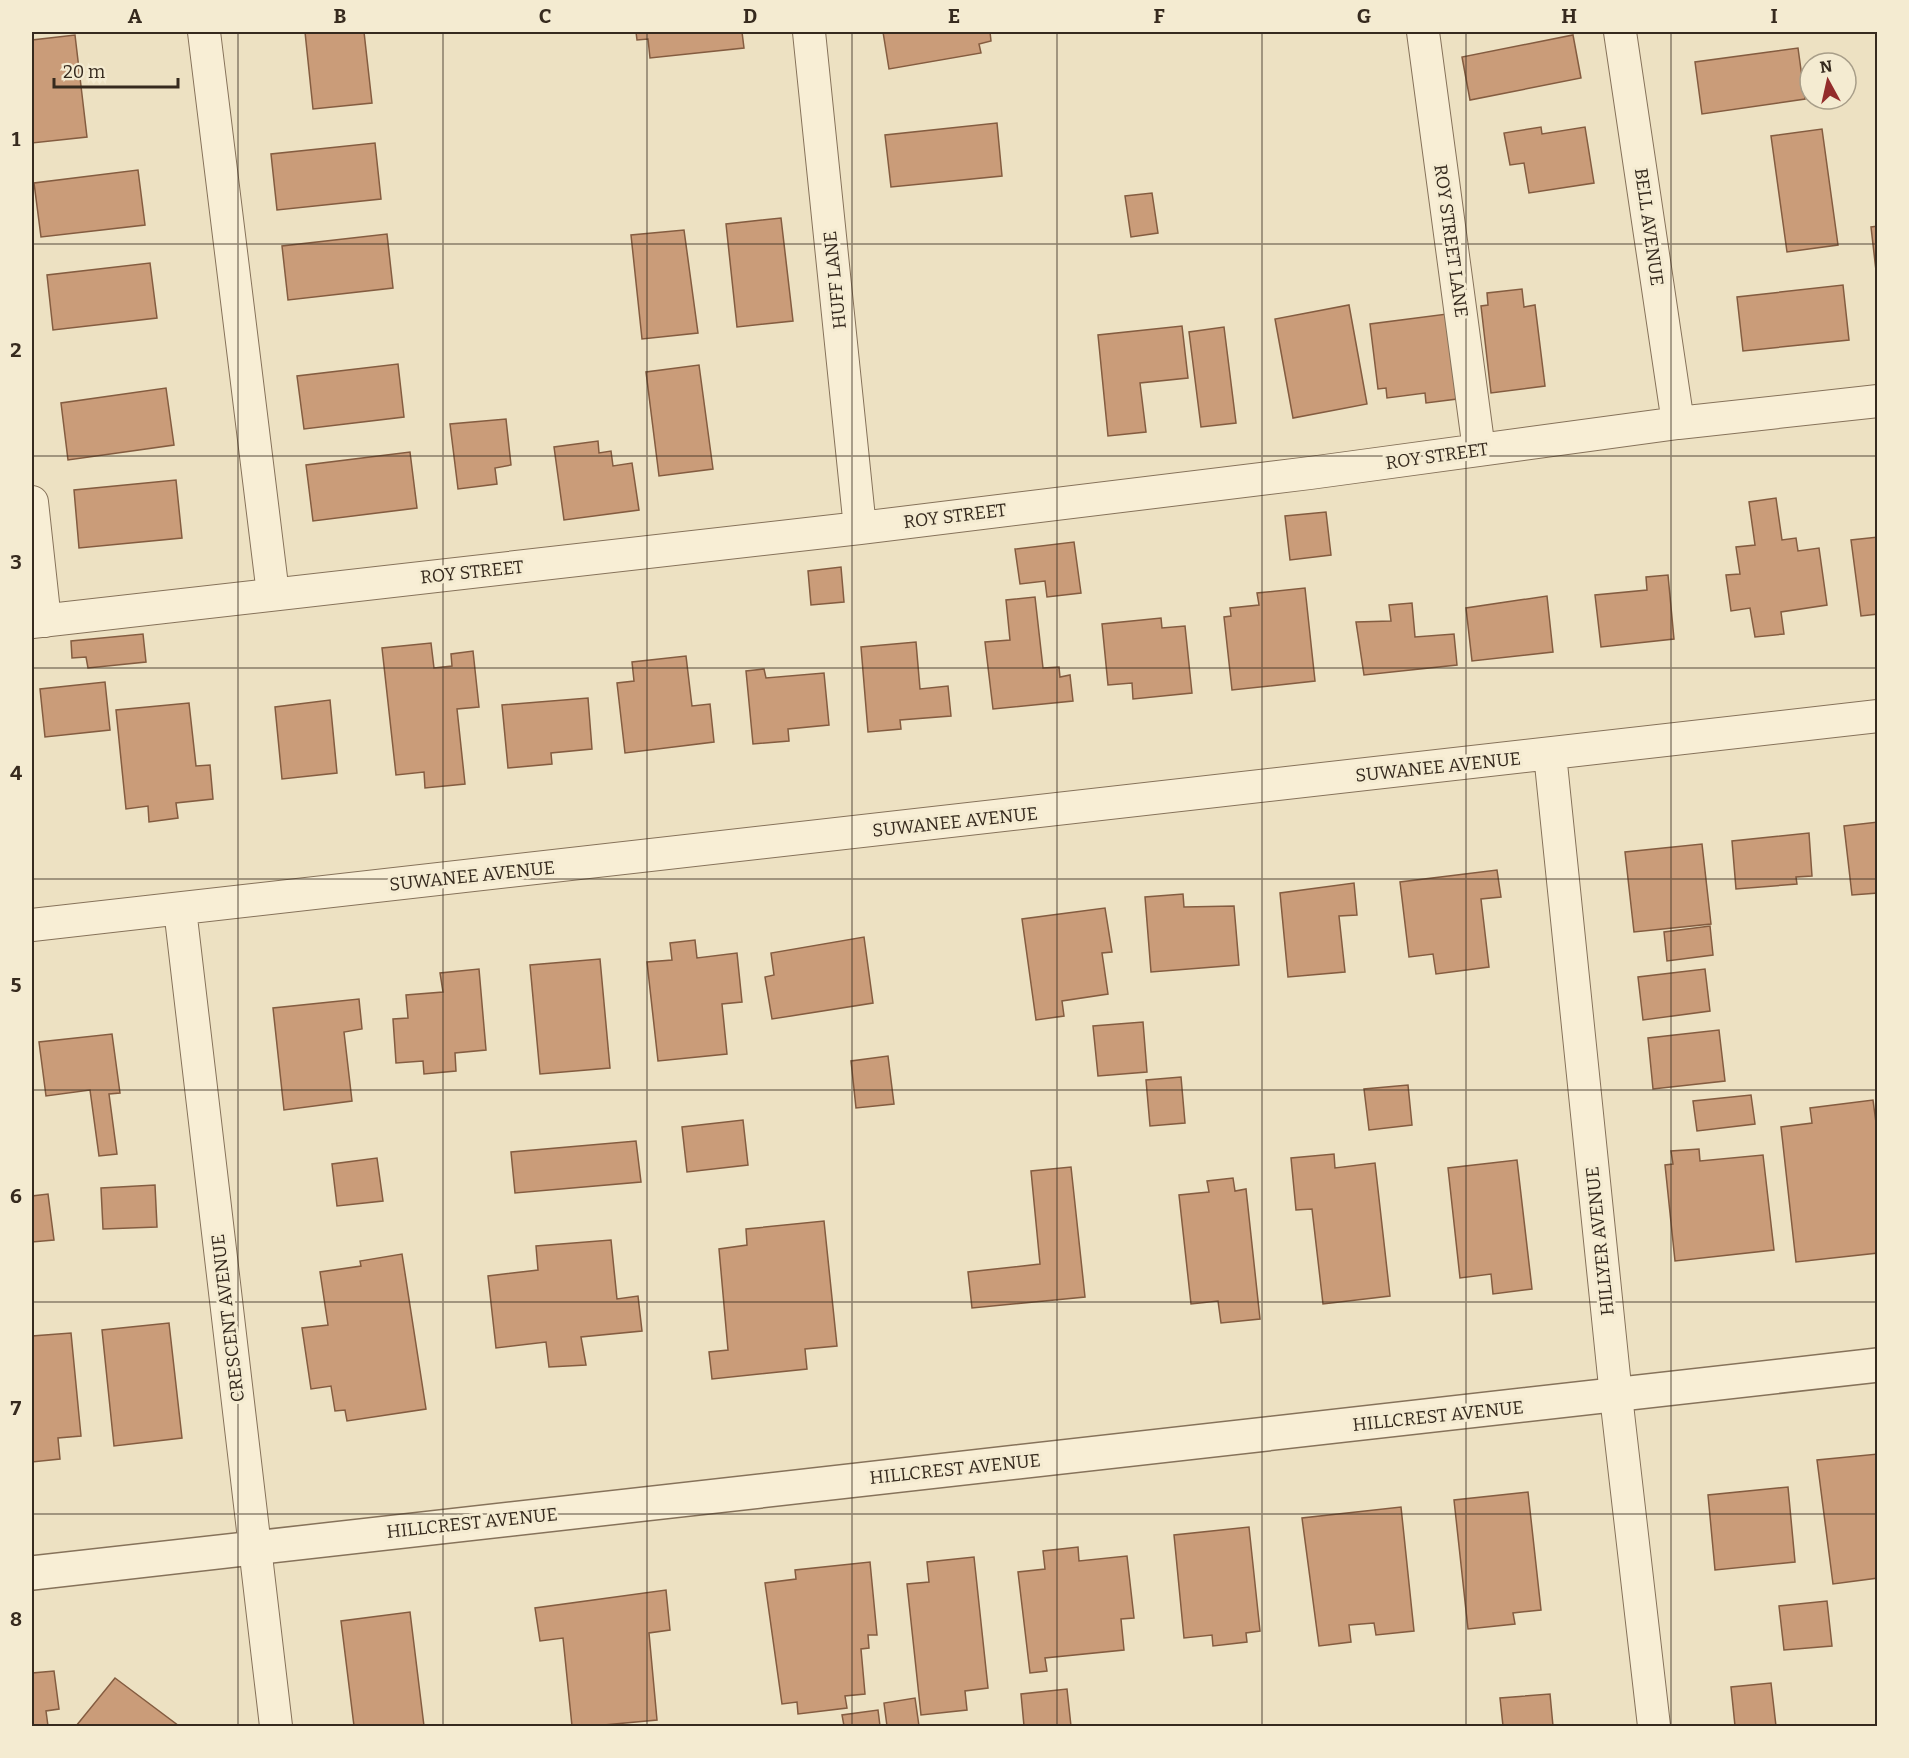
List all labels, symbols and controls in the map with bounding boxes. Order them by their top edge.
text: A [128,4,143,28]
text: B [334,4,347,28]
text: C [539,4,551,28]
text: D [743,4,757,28]
text: E [948,4,960,28]
text: F [1153,4,1165,28]
text: G [1357,4,1371,28]
text: H [1561,4,1577,28]
text: I [1770,4,1778,28]
scale bar [54,51,178,89]
north arrow [1798,51,1858,111]
text: N [1819,56,1833,77]
text: 20 m [63,61,105,83]
text: 1 [12,127,21,151]
street label: ROY STREET LANE [1429,163,1473,319]
street label: BELL AVENUE [1630,167,1668,287]
street label: HUFF LANE [819,230,851,330]
text: 2 [10,338,22,362]
street label: ROY STREET [1384,438,1490,474]
street label: ROY STREET [902,499,1008,533]
text: 3 [10,550,22,574]
street label: ROY STREET [419,556,525,588]
street label: SUWANEE AVENUE [1354,747,1522,787]
text: 4 [10,761,22,785]
street label: SUWANEE AVENUE [871,802,1039,842]
street label: SUWANEE AVENUE [388,856,556,896]
text: 5 [11,973,22,997]
street label: HILLYER AVENUE [1581,1165,1619,1317]
text: 6 [10,1184,22,1208]
street label: CRESCENT AVENUE [207,1233,249,1403]
text: 7 [11,1396,22,1420]
street label: HILLCREST AVENUE [1351,1396,1525,1436]
street label: HILLCREST AVENUE [868,1449,1042,1489]
street label: HILLCREST AVENUE [385,1503,559,1543]
text: 8 [10,1607,22,1631]

